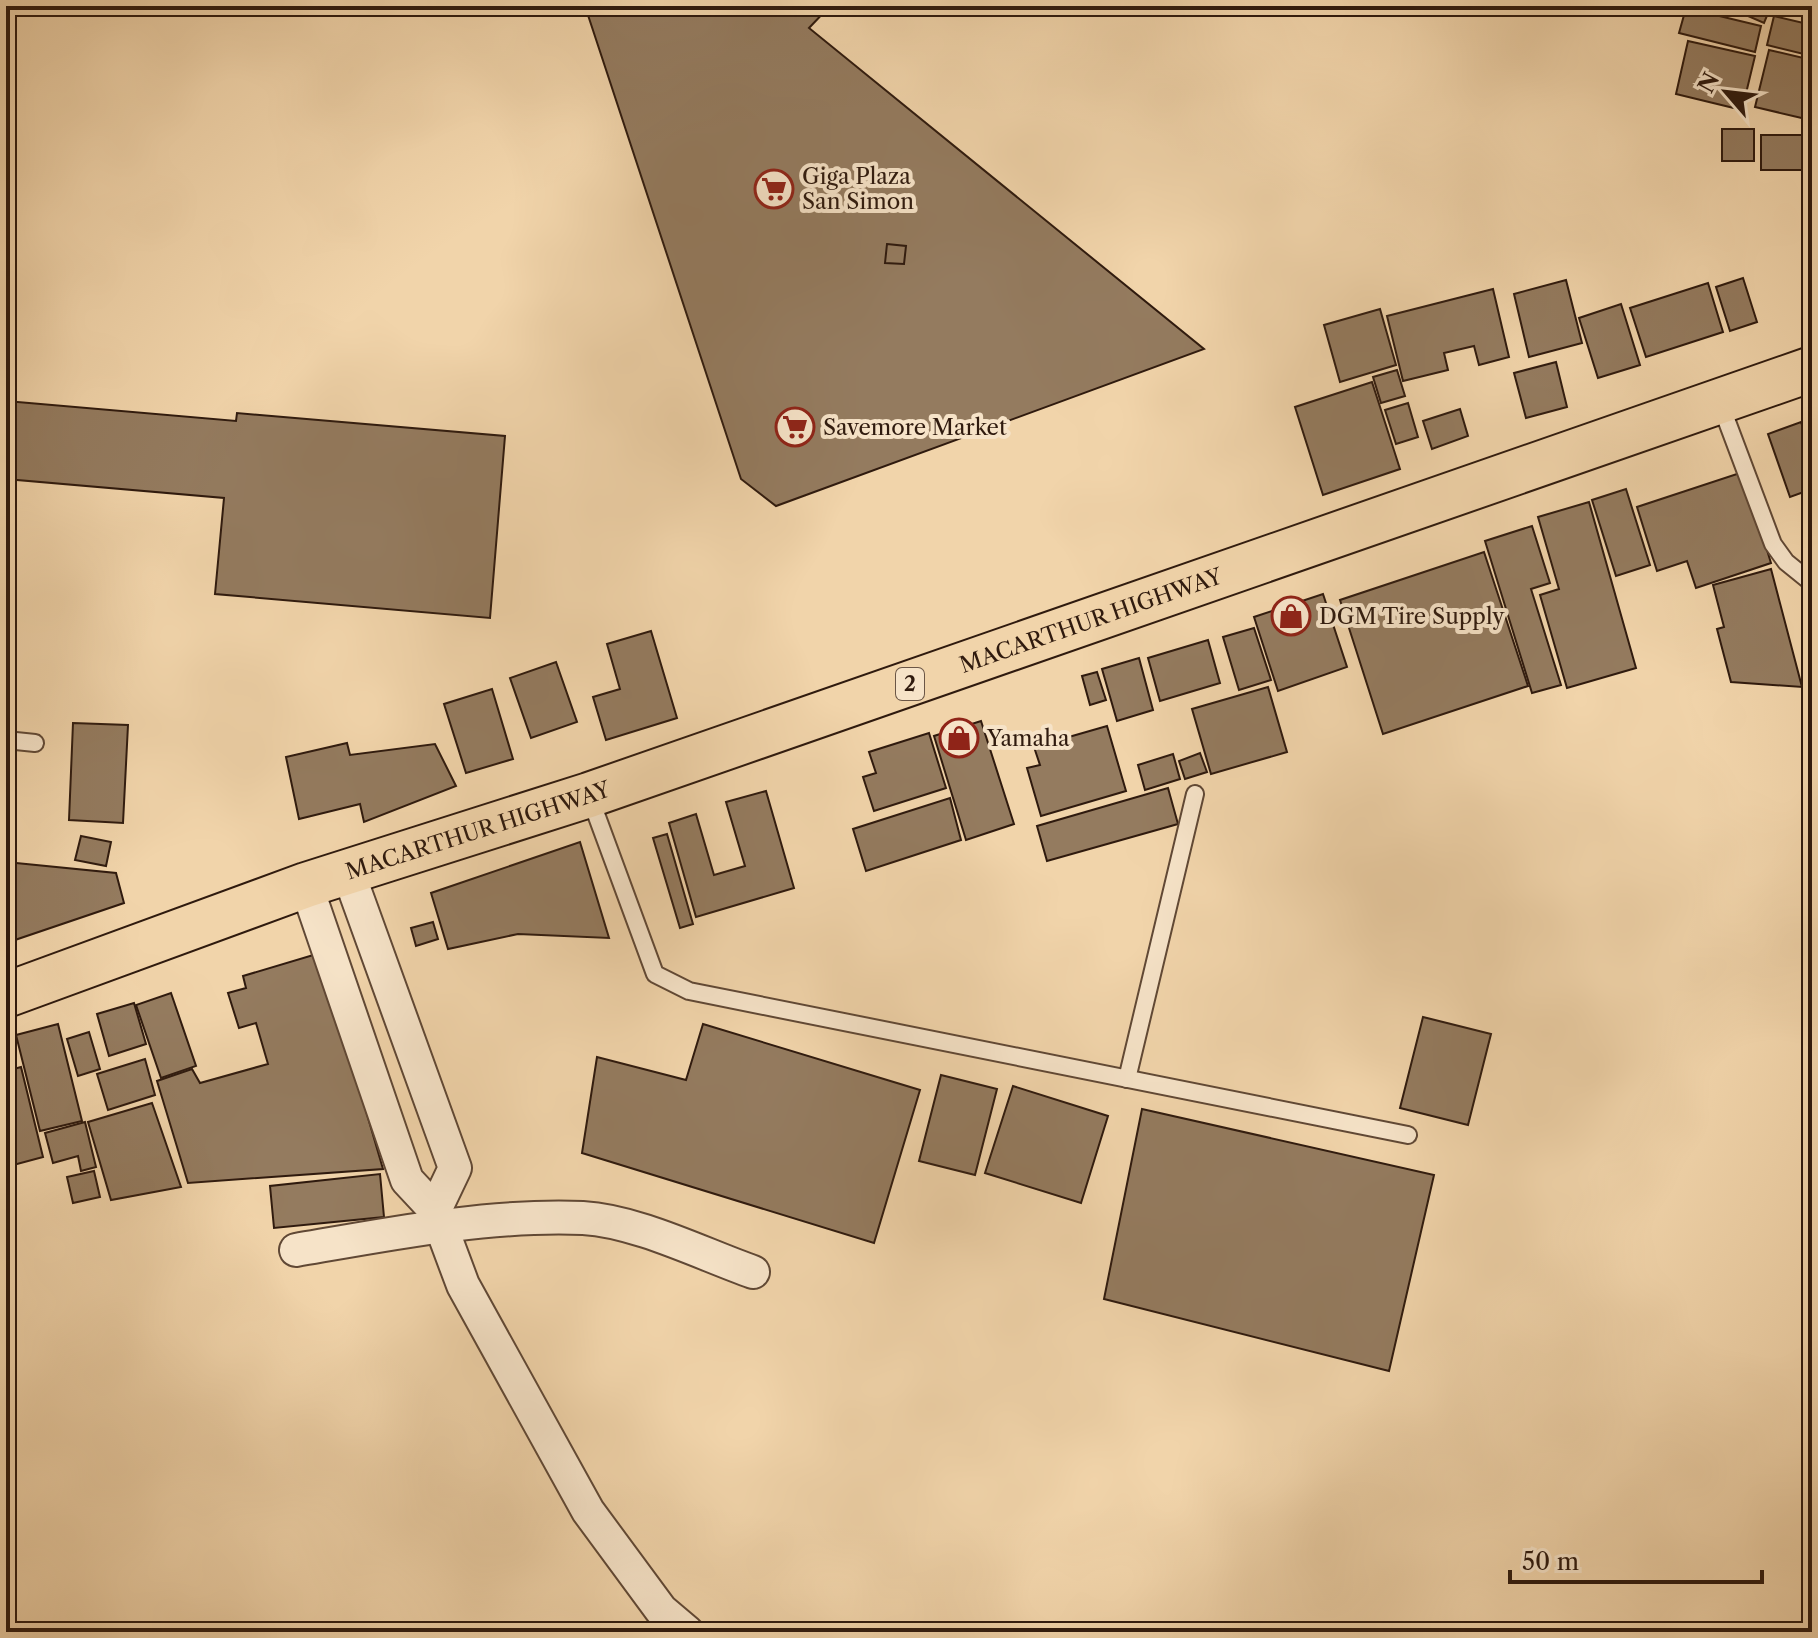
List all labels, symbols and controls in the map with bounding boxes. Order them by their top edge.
north arrow [1686,52,1766,132]
text: N [1692,68,1725,98]
place label: Giga Plaza San Simon [802,163,914,215]
supermarket icon: Giga Plaza San Simon [753,168,795,210]
supermarket icon: Savemore Market [774,406,816,448]
place label: Savemore Market [823,414,1007,441]
street label: MACARTHUR HIGHWAY [956,562,1226,678]
shop icon: DGM Tire Supply [1270,595,1312,637]
place label: DGM Tire Supply [1319,603,1505,630]
road number: 2 [896,668,924,700]
shop icon: Yamaha [938,717,980,759]
place label: Yamaha [986,725,1070,752]
street label: MACARTHUR HIGHWAY [342,775,614,885]
scale bar [1510,1534,1762,1584]
text: 50 m [1522,1547,1579,1576]

